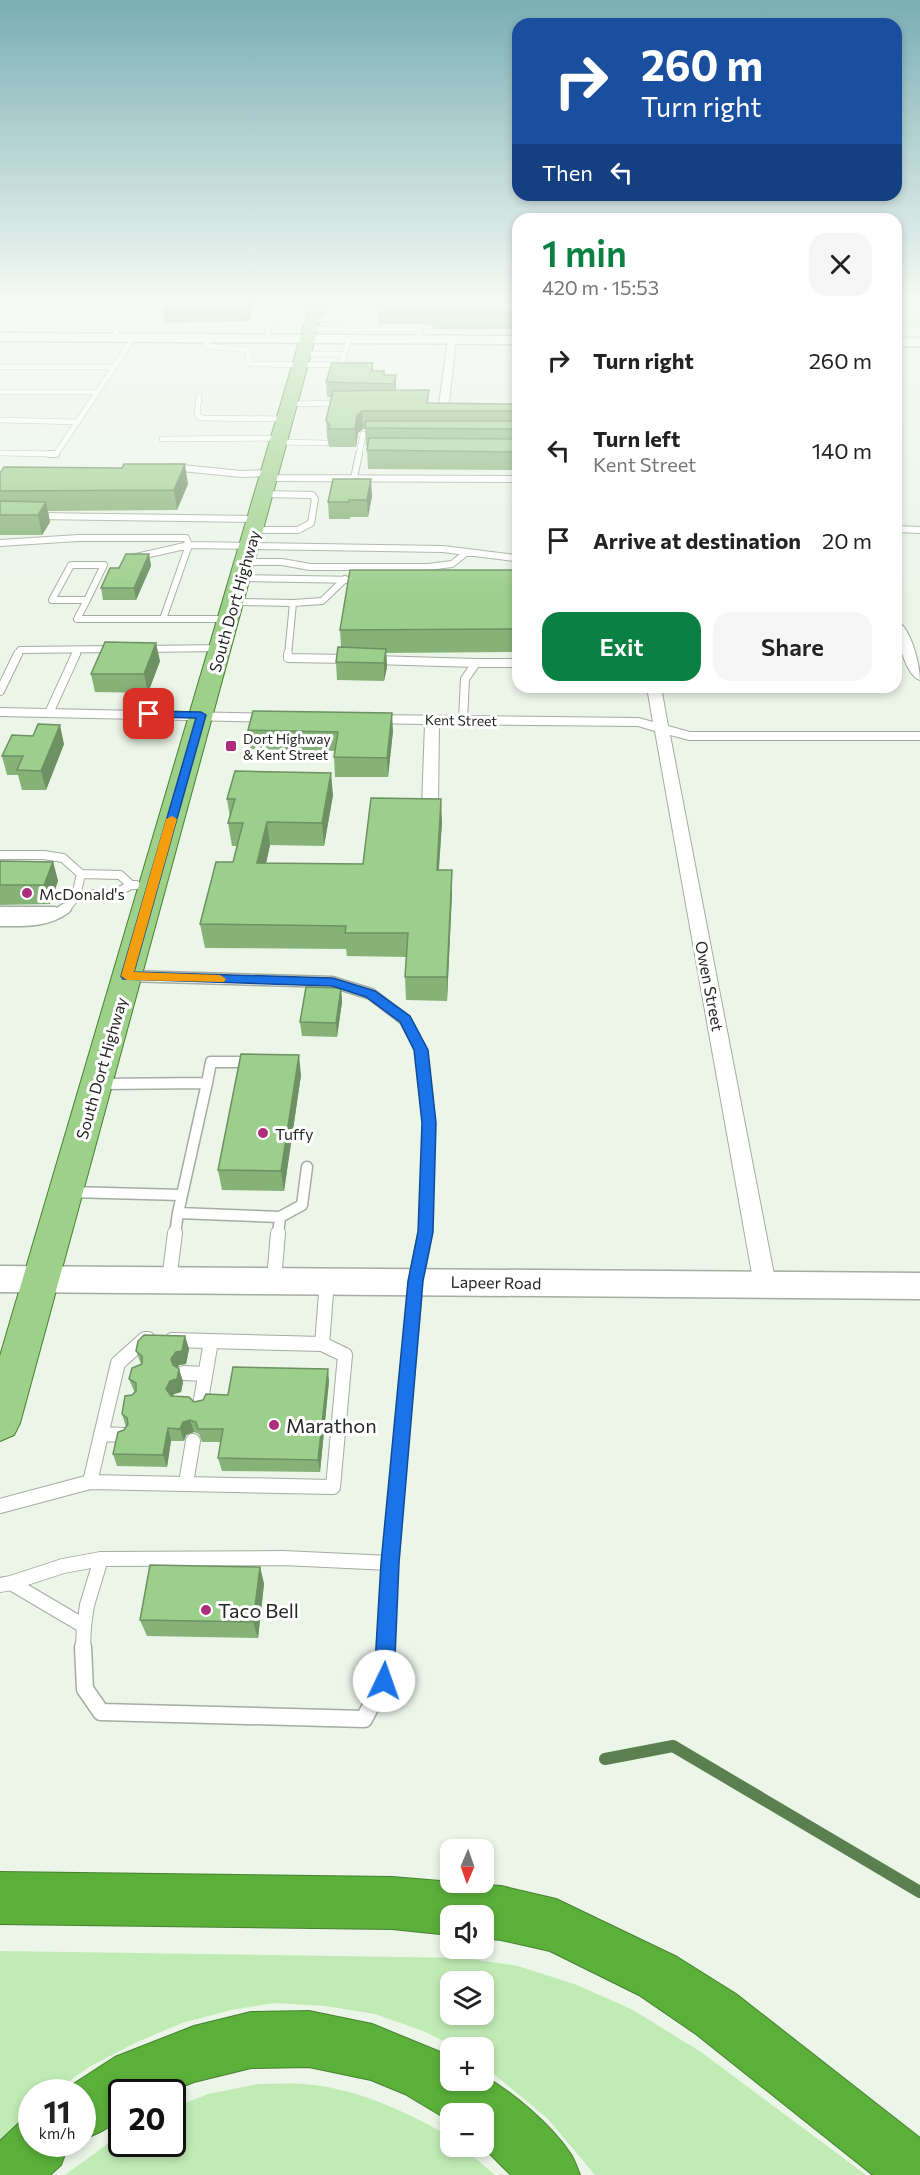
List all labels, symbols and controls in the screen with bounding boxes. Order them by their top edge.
text: 260 m [641,38,763,90]
icon: right [542,42,620,120]
text: Turn right [641,90,761,123]
icon: left [605,156,638,189]
text: Then [542,159,593,186]
text: 1 min [542,230,627,274]
button: close [809,233,872,296]
text: 420 m · 15:53 [542,275,659,299]
icon: right [542,344,575,377]
text: Turn right [593,347,694,374]
text: 260 m [809,347,872,374]
text: Turn left [593,425,680,452]
icon: left [542,434,575,467]
text: 140 m [812,437,872,464]
text: Kent Street [593,452,696,476]
icon: arrive [542,524,575,557]
text: Arrive at destination [593,527,801,554]
text: 20 m [822,527,872,554]
street label: South Dort Highway [205,528,263,674]
button: Exit [542,612,701,681]
button: Share [713,612,872,681]
pin [123,688,174,739]
icon: arrive [132,697,165,730]
street label: Kent Street [425,711,498,729]
place label: Dort Highway & Kent Street [243,730,331,763]
marker: Dort Highway & Kent Street [224,739,238,753]
place label: McDonald's [39,884,125,903]
marker: McDonald's [20,886,34,900]
street label: Owen Street [692,939,728,1033]
street label: South Dort Highway [72,995,130,1141]
place label: Tuffy [275,1124,313,1143]
marker: Tuffy [256,1126,270,1140]
street label: Lapeer Road [450,1272,542,1292]
place label: Marathon [286,1413,377,1437]
marker: Marathon [267,1418,281,1432]
place label: Taco Bell [218,1598,299,1622]
marker: Taco Bell [199,1603,213,1617]
position arrow [352,1649,416,1713]
north arrow [440,1839,494,1893]
map controls [440,1839,494,2157]
button: sound [440,1905,494,1959]
button: layers [440,1971,494,2025]
button: + [440,2037,494,2091]
speed limit sign: 20 [108,2079,186,2157]
text: 11 [43,2092,71,2129]
button: − [440,2103,494,2157]
text: km/h [39,2124,75,2142]

